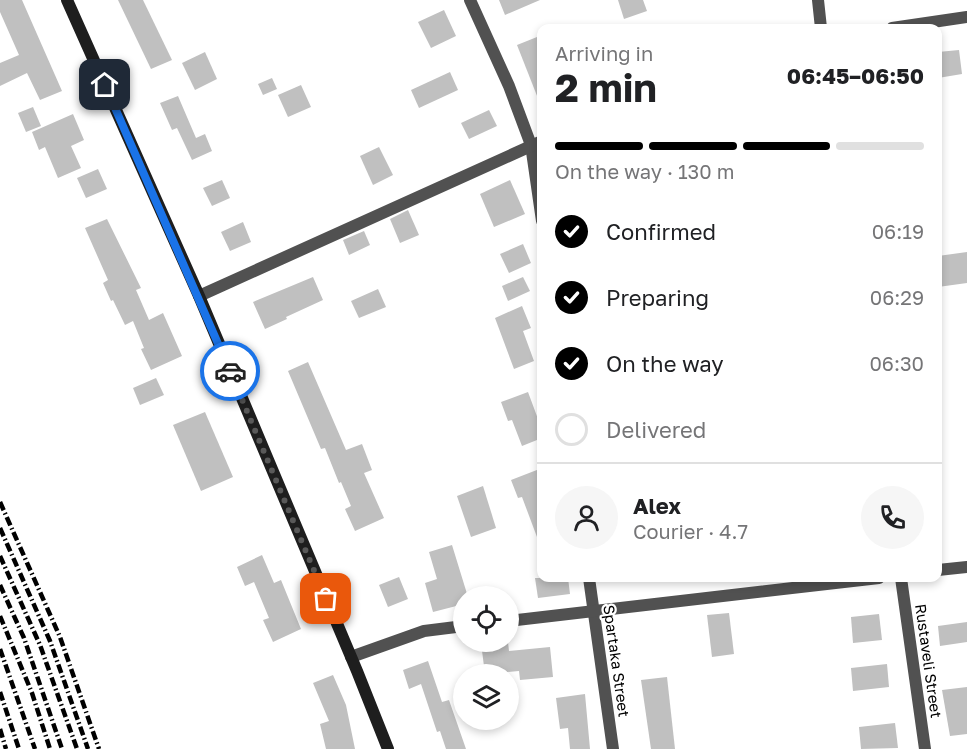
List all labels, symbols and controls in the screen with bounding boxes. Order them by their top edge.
text: Arriving in [555,41,653,65]
pin [79,59,130,110]
text: 06:45–06:50 [787,62,924,89]
text: 2 min [555,64,657,111]
icon: home [88,68,121,101]
text: On the way · 130 m [555,159,734,183]
icon: check [555,215,588,248]
text: Confirmed [606,218,716,245]
text: 06:19 [872,219,924,243]
icon: check [555,281,588,314]
text: Preparing [606,284,709,311]
text: 06:29 [870,285,924,309]
courier [200,341,260,401]
icon: check [555,347,588,380]
text: On the way [606,350,724,377]
text: 06:30 [869,351,924,375]
icon: car [214,355,247,388]
text: Delivered [606,416,706,443]
button: person [555,486,618,549]
button: phone [861,486,924,549]
text: Alex [633,492,681,519]
text: Courier · 4.7 [633,519,748,543]
pin [300,573,351,624]
icon: bag [309,582,342,615]
map controls [453,586,519,730]
button: locate [453,586,519,652]
street label: Rustaveli Street [912,603,946,719]
street label: Spartaka Street [600,604,634,718]
button: layers [453,664,519,730]

